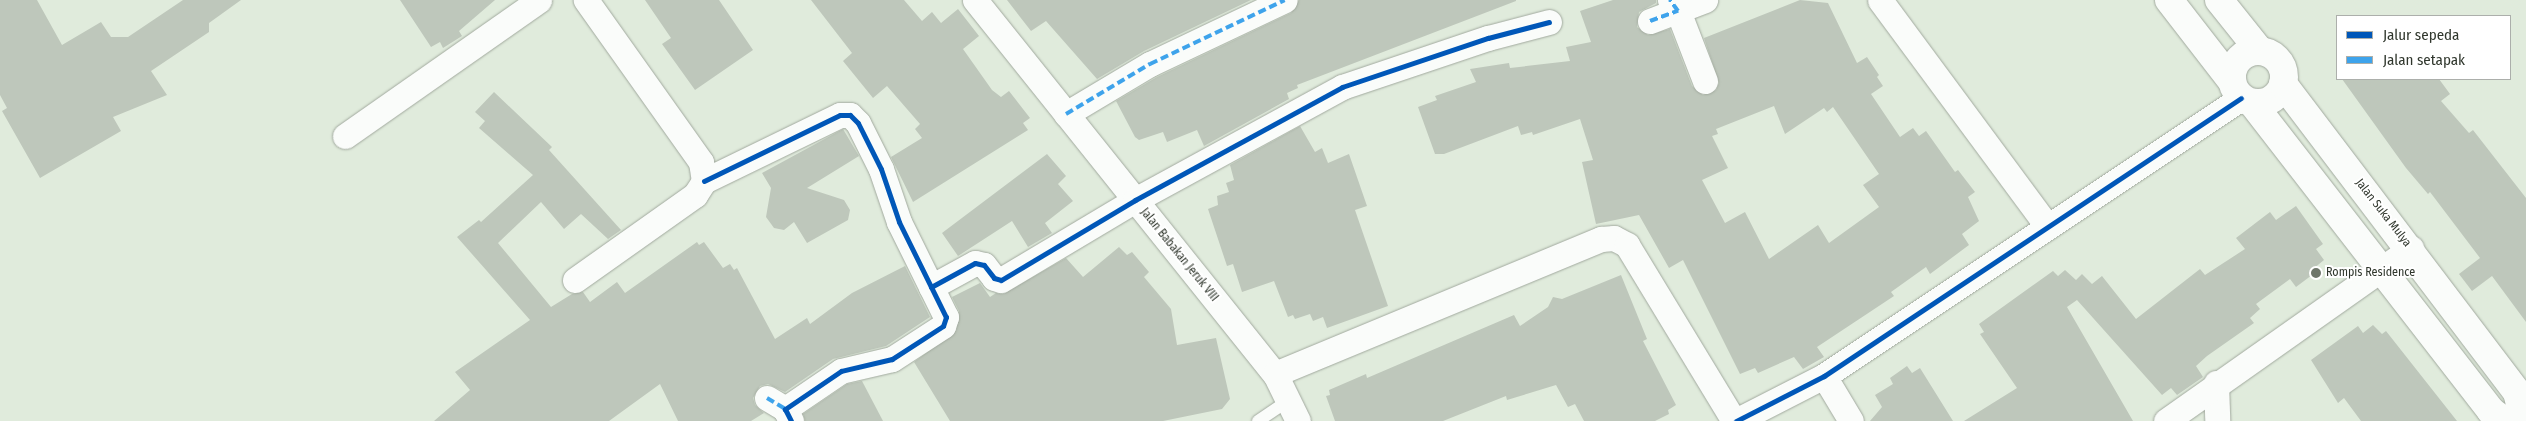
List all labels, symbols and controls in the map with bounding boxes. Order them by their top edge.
legend [2336,15,2511,80]
text: Jalur sepeda [2383,26,2459,44]
text: Jalan setapak [2383,51,2465,69]
street label: Jalan Suka Mulya [2352,176,2414,250]
street label: Jalan Babakan Jeruk VIII [1137,205,1221,305]
place label: Rompis Residence [2326,266,2415,280]
marker: Rompis Residence [2310,267,2322,279]

